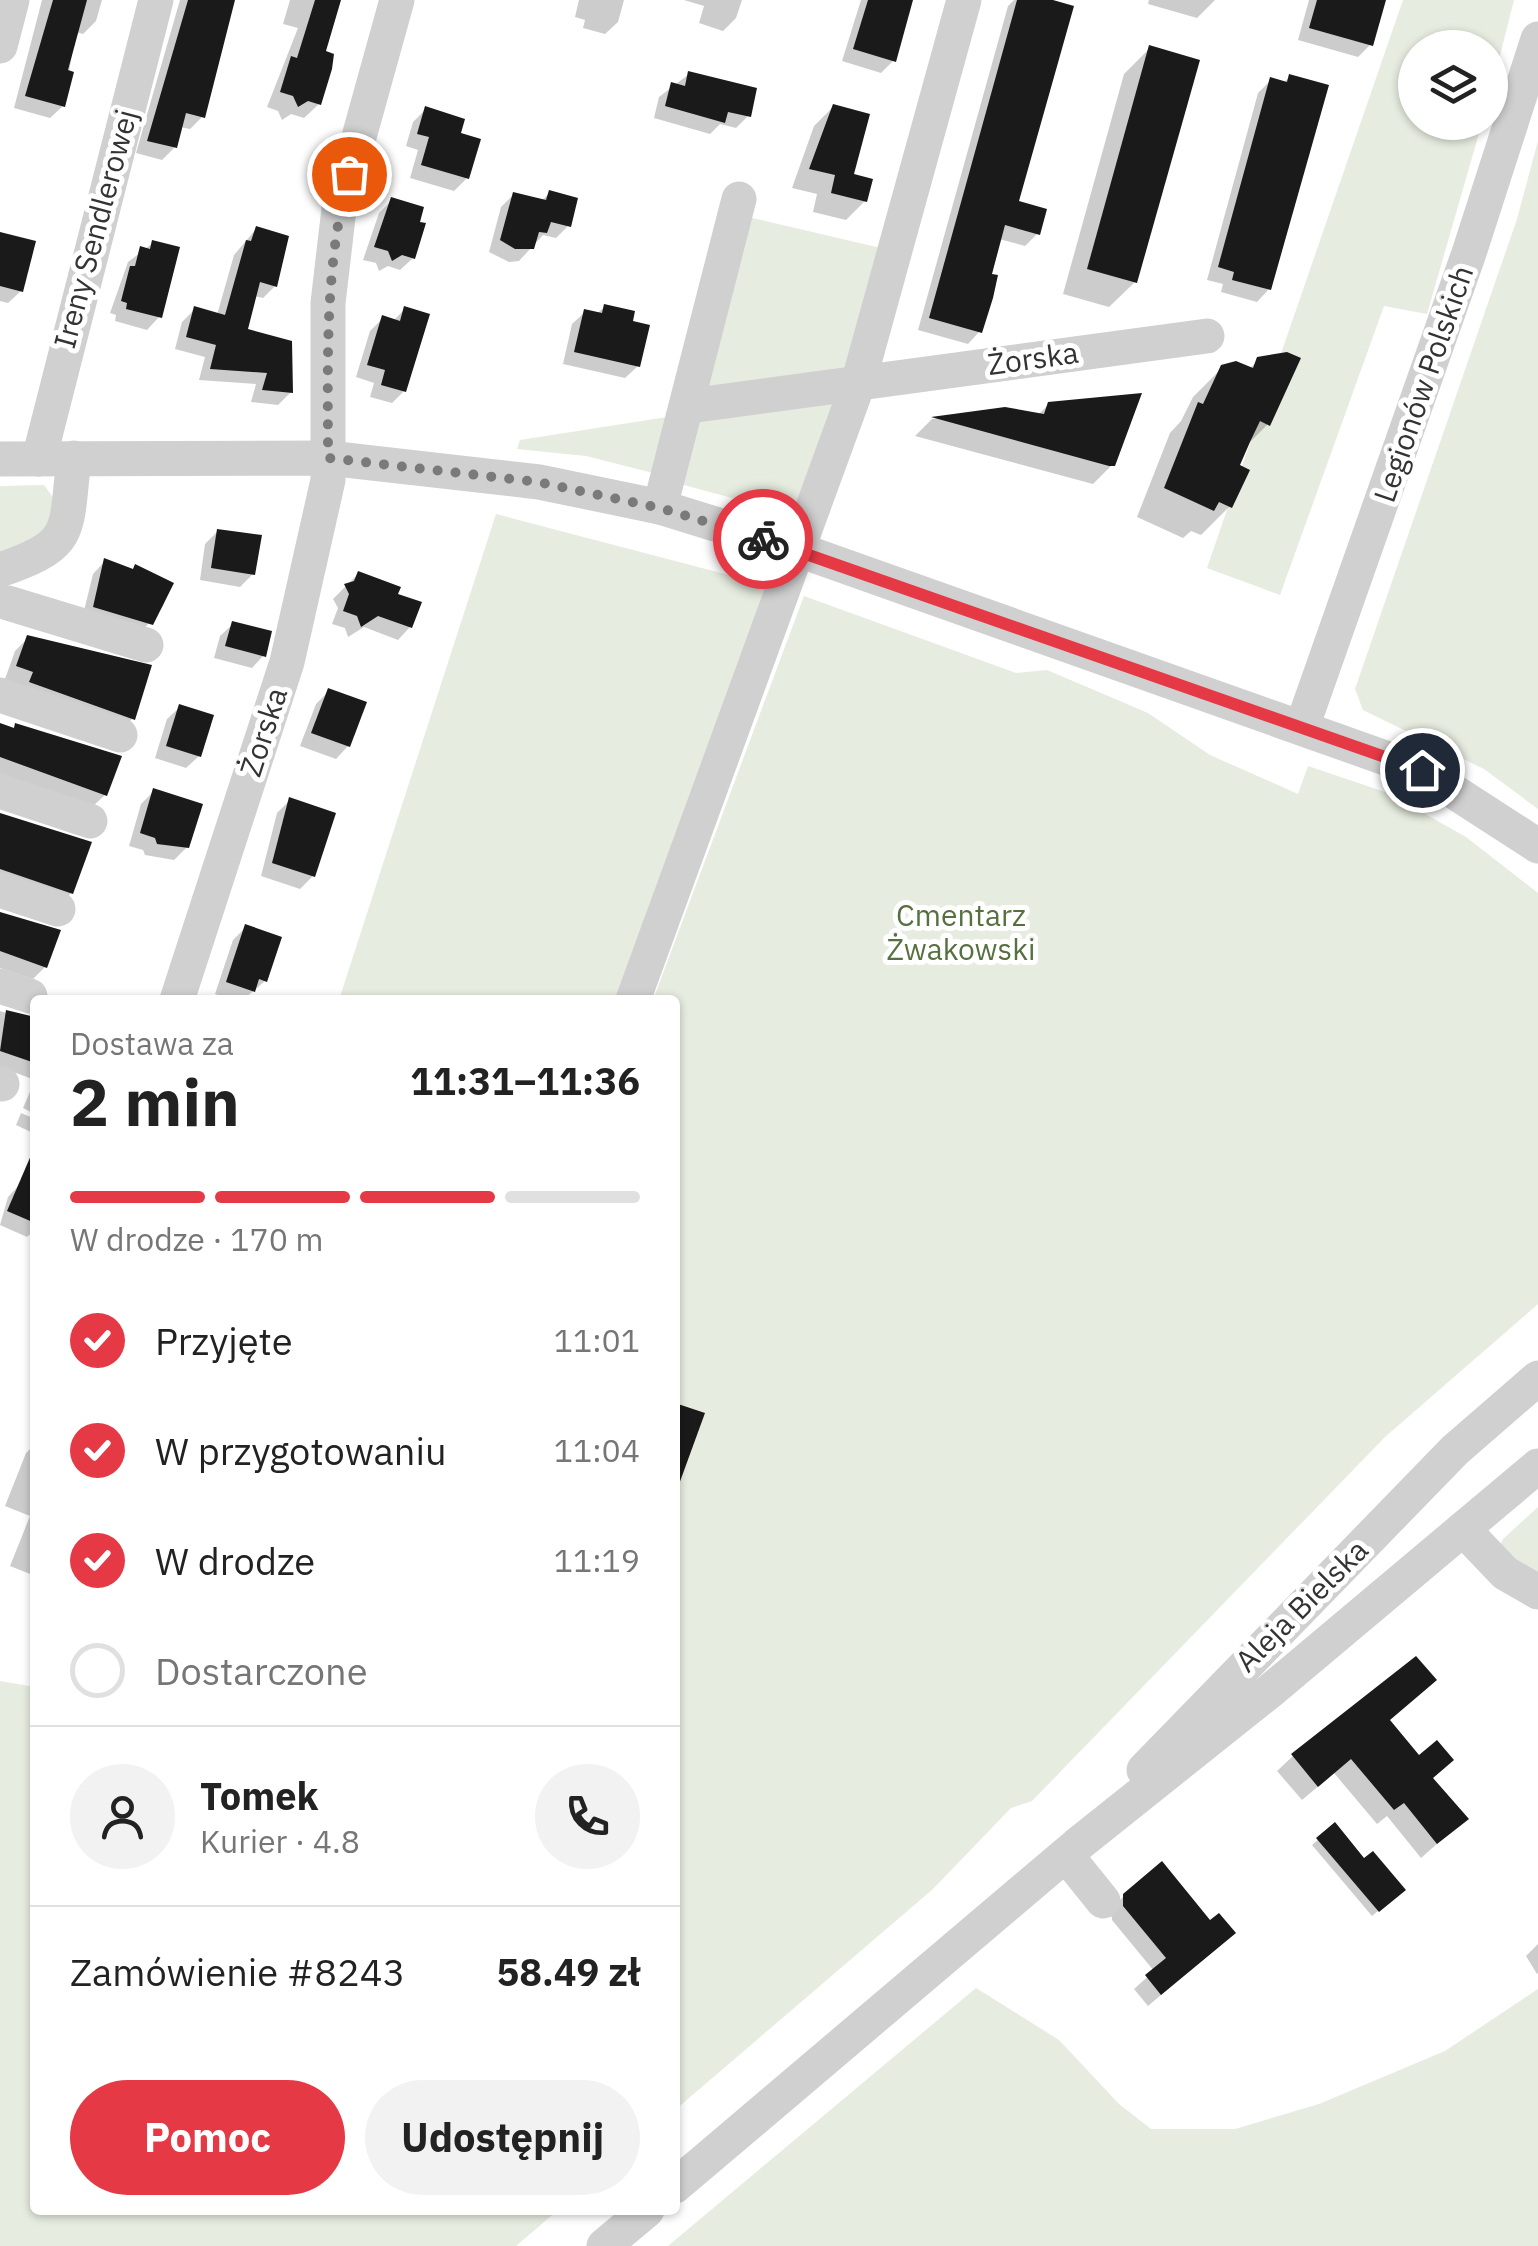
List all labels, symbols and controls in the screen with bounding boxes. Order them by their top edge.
map controls [1398,30,1508,140]
button: layers [1398,30,1508,140]
street label: Ireny Sendlerowej [44,105,145,352]
pin [307,132,392,217]
icon: bag [322,147,377,202]
street label: Legionów Polskich [1364,260,1481,507]
street label: Żorska [985,332,1081,383]
courier [713,489,813,589]
icon: bike [736,512,791,567]
street label: Żorska [230,682,295,781]
pin [1380,728,1465,813]
icon: home [1395,743,1450,798]
park label: Cmentarz Żwakowski [886,895,1036,968]
text: Dostawa za [70,1022,234,1064]
text: 11:31–11:36 [410,1056,640,1105]
text: 2 min [70,1059,240,1144]
text: W drodze · 170 m [70,1218,323,1260]
icon: check [70,1313,125,1368]
text: Przyjęte [155,1316,293,1365]
text: 11:01 [554,1319,640,1361]
icon: check [70,1423,125,1478]
text: W przygotowaniu [155,1426,446,1475]
text: 11:04 [554,1429,640,1471]
street label: Aleja Bielska [1226,1530,1376,1680]
icon: check [70,1533,125,1588]
text: W drodze [155,1536,315,1585]
text: 11:19 [554,1539,640,1581]
text: Dostarczone [155,1646,368,1695]
button: person [70,1764,175,1869]
button: phone [535,1764,640,1869]
text: Tomek [200,1771,318,1820]
text: Kurier · 4.8 [200,1820,360,1862]
text: Zamówienie #8243 [70,1947,405,1996]
text: 58.49 zł [496,1947,640,1996]
button: Pomoc [70,2080,345,2195]
button: Udostępnij [365,2080,640,2195]

